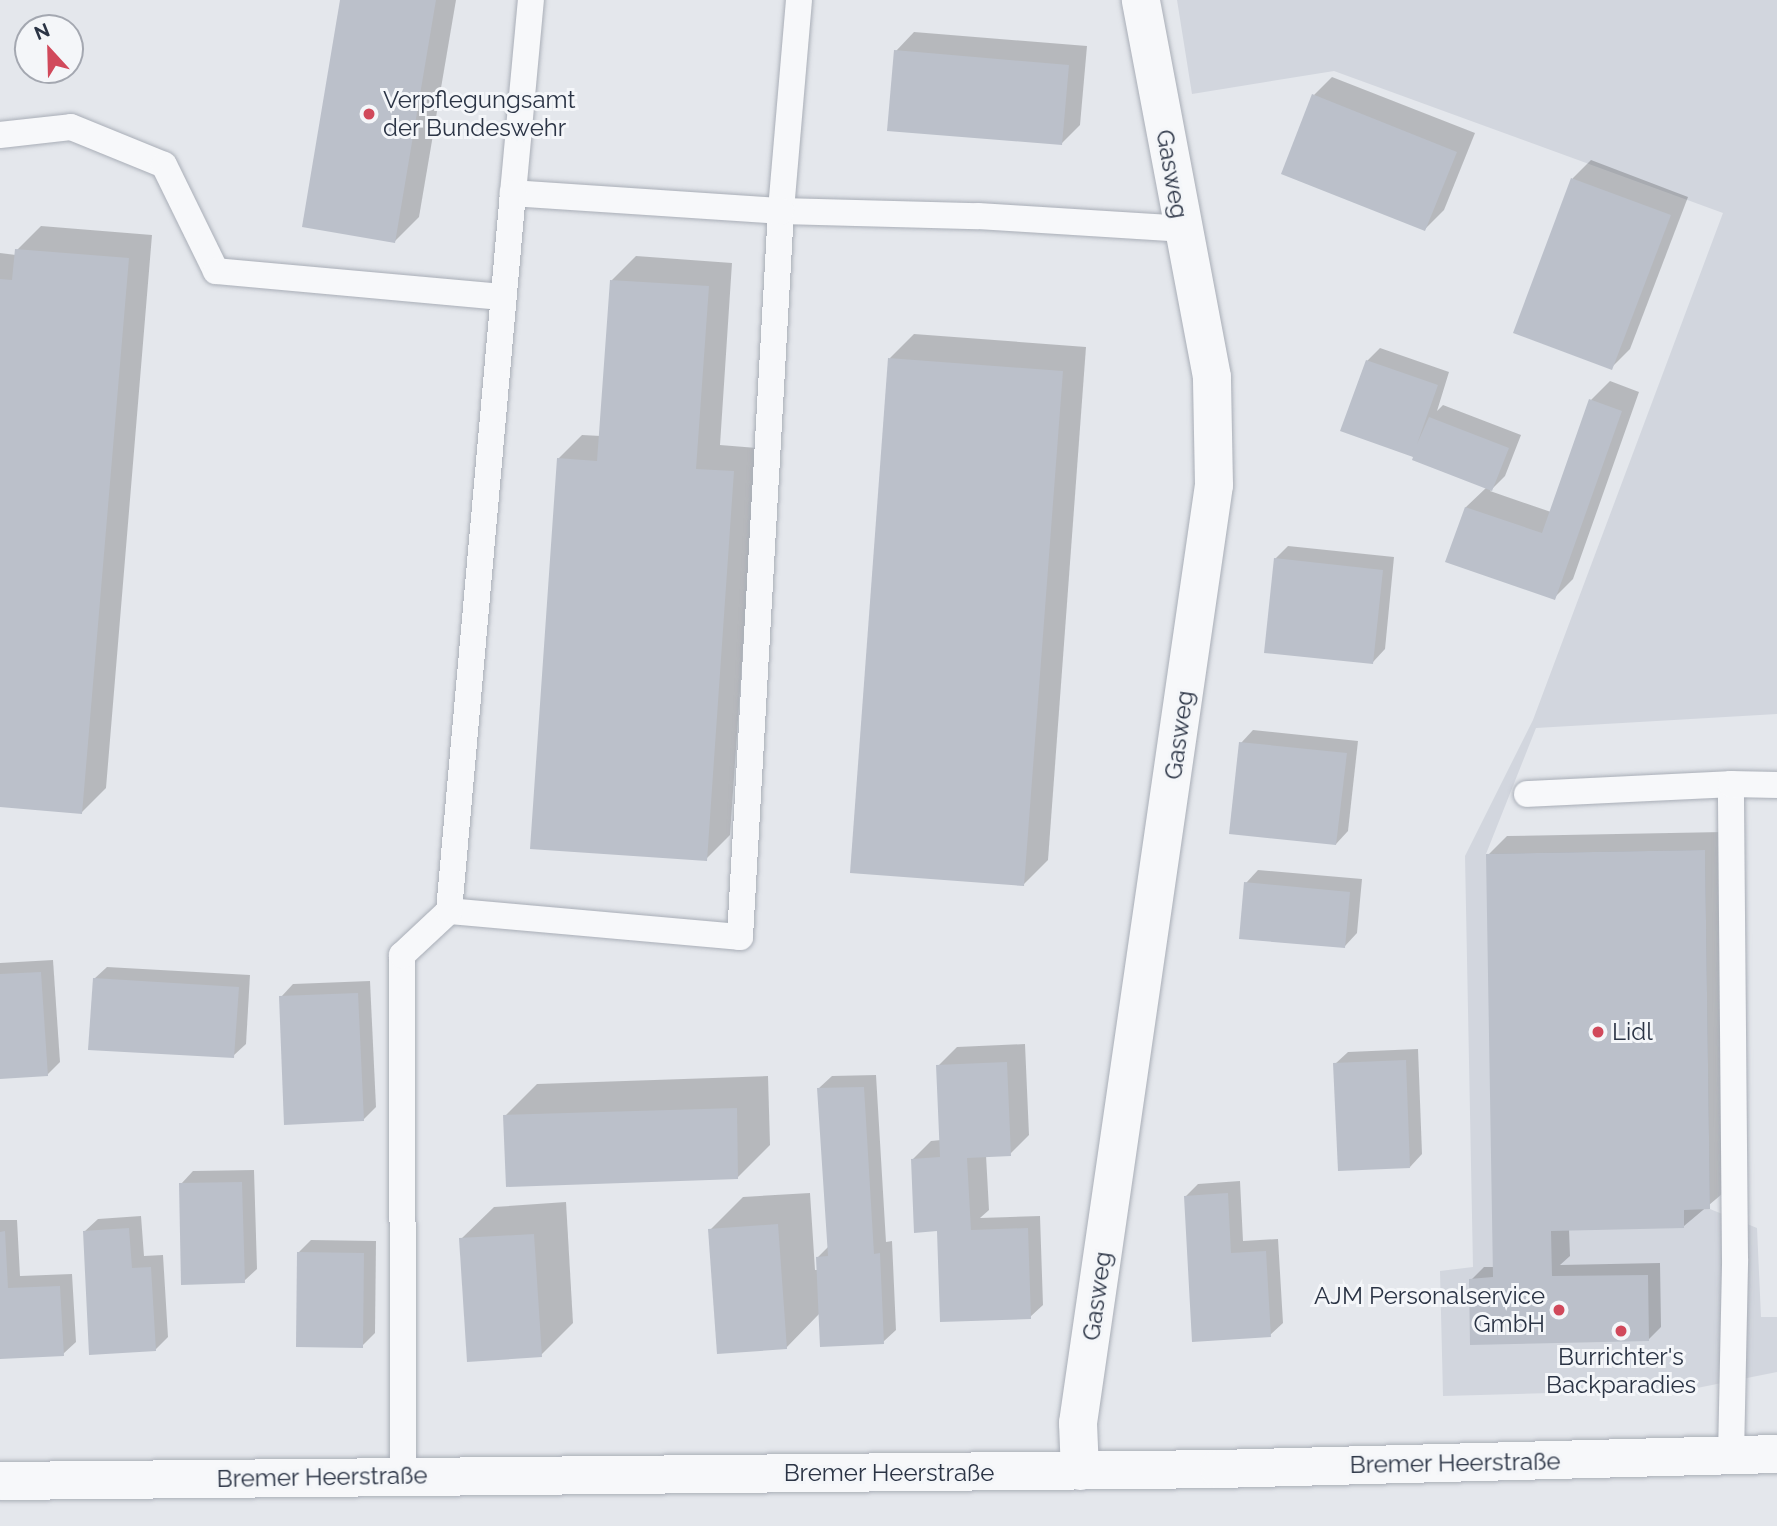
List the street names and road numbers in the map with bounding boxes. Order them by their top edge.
street label: Gasweg [1150,127,1194,221]
street label: Gasweg [1159,689,1199,781]
street label: Gasweg [1077,1250,1117,1342]
street label: Bremer Heerstraße [1349,1447,1561,1479]
street label: Bremer Heerstraße [783,1459,995,1487]
street label: Bremer Heerstraße [216,1461,428,1493]

